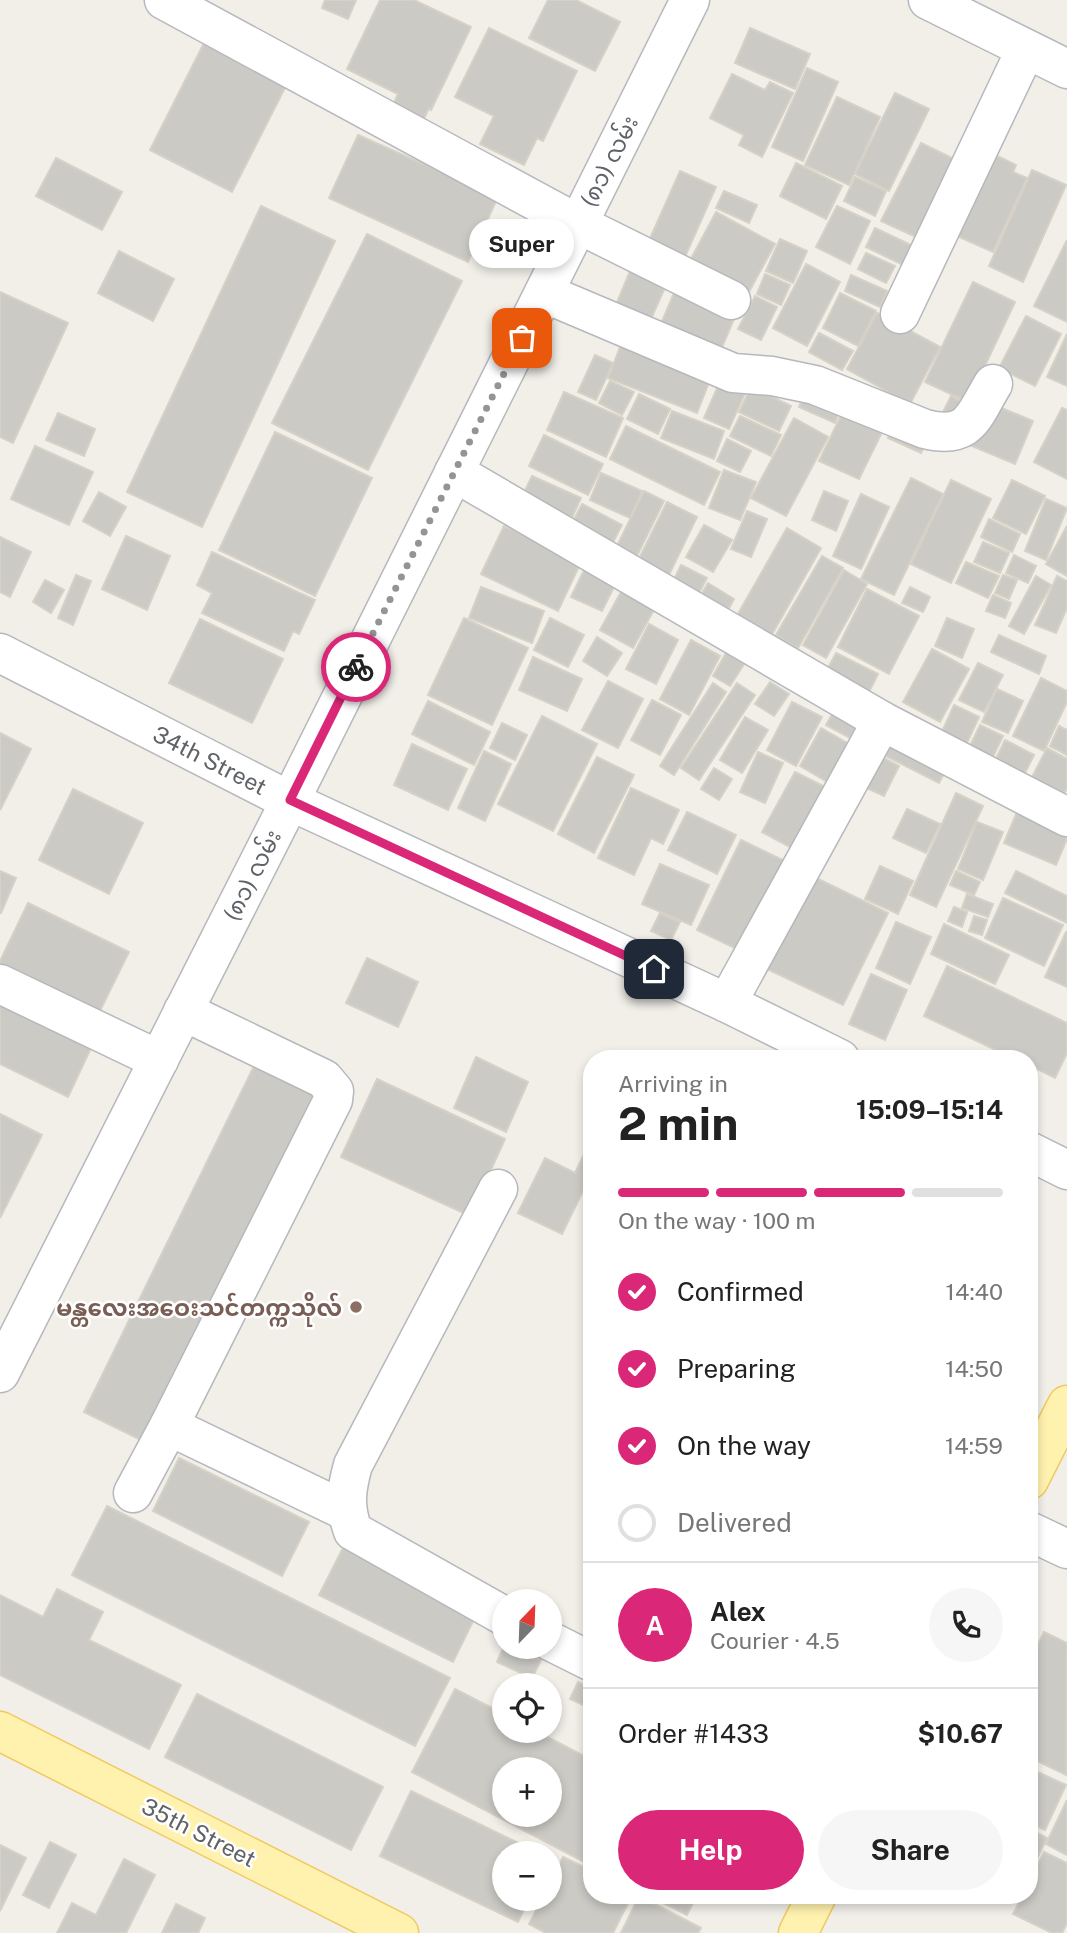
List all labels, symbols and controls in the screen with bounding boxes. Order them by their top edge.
street label: (၈၁) လမ်း [573,110,643,211]
callout: Super [470,219,574,268]
text: Super [488,230,555,257]
pin [492,308,552,368]
icon: bag [503,319,541,357]
courier [321,632,391,702]
icon: bike [337,648,375,686]
street label: 34th Street [149,720,271,800]
street label: (၈၁) လမ်း [216,824,286,925]
pin [624,939,684,999]
icon: home [635,950,673,988]
text: Arriving in [618,1070,728,1097]
text: 15:09–15:14 [856,1094,1003,1125]
text: 2 min [618,1096,738,1150]
text: On the way · 100 m [618,1207,815,1234]
icon: check [618,1273,656,1311]
text: Confirmed [677,1276,804,1307]
text: 14:40 [946,1278,1003,1305]
place label: မန္တလေးအဝေးသင်တက္ကသိုလ် [56,1292,342,1327]
marker: မန္တလေးအဝေးသင်တက္ကသိုလ် [348,1299,364,1315]
icon: check [618,1350,656,1388]
text: Preparing [677,1353,796,1384]
text: 14:50 [945,1355,1003,1382]
icon: check [618,1427,656,1465]
text: On the way [677,1430,811,1461]
text: 14:59 [945,1432,1003,1459]
text: Delivered [677,1507,792,1538]
button: phone [929,1588,1003,1662]
north arrow [492,1589,562,1659]
map controls [492,1589,562,1911]
text: Alex [710,1596,766,1627]
text: A [646,1610,664,1641]
text: Courier · 4.5 [710,1627,840,1654]
button: locate [492,1673,562,1743]
text: Order #1433 [618,1718,769,1749]
text: $10.67 [917,1718,1003,1749]
button: + [492,1757,562,1827]
street label: 35th Street [138,1792,260,1872]
button: Help [618,1810,804,1890]
button: Share [818,1810,1003,1890]
button: − [492,1841,562,1911]

